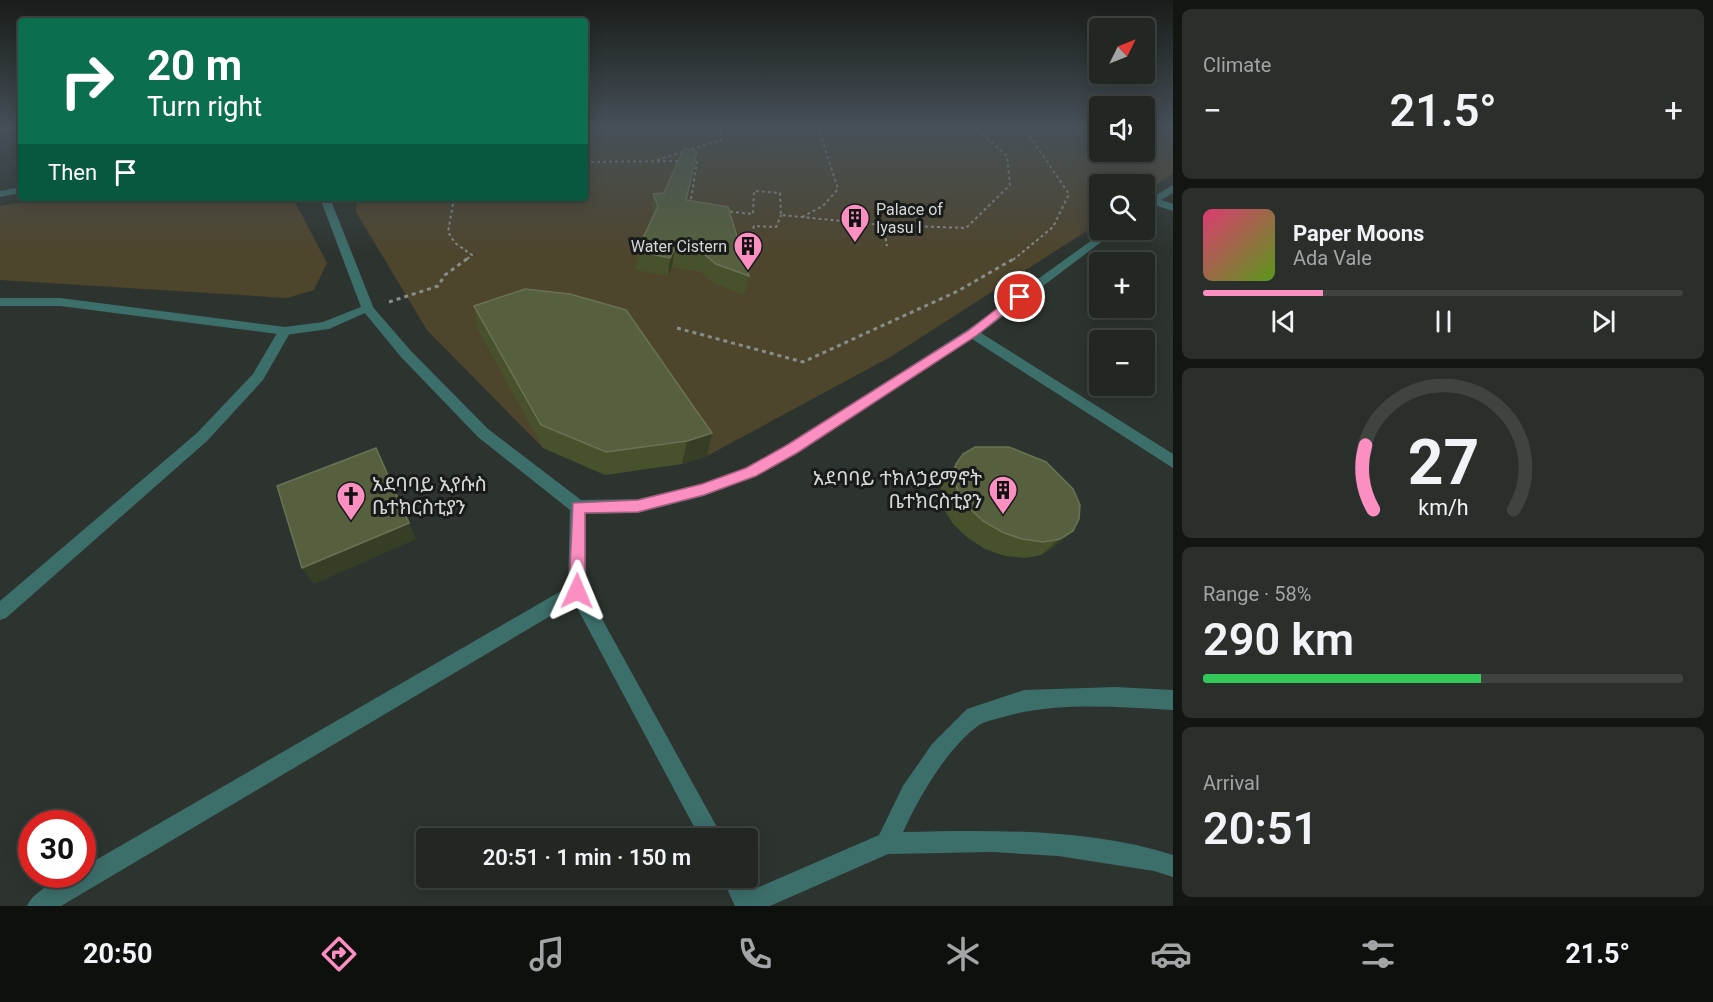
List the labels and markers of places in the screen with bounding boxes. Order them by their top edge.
place label: Palace of Iyasu I [876,200,943,237]
building icon: Palace of Iyasu I [839,202,871,244]
building icon: Water Cistern [732,230,764,272]
place label: Water Cistern [631,237,727,256]
pin [994,271,1045,322]
place label: አደባባይ ተክለኃይማኖት ቤተክርስቲያን [813,466,982,513]
place label: አደባባይ ኢየሱስ ቤተክርስቲያን [372,472,487,519]
building icon: አደባባይ ተክለኃይማኖት ቤተክርስቲያን [987,474,1019,516]
church icon: አደባባይ ኢየሱስ ቤተክርስቲያን [335,480,367,522]

